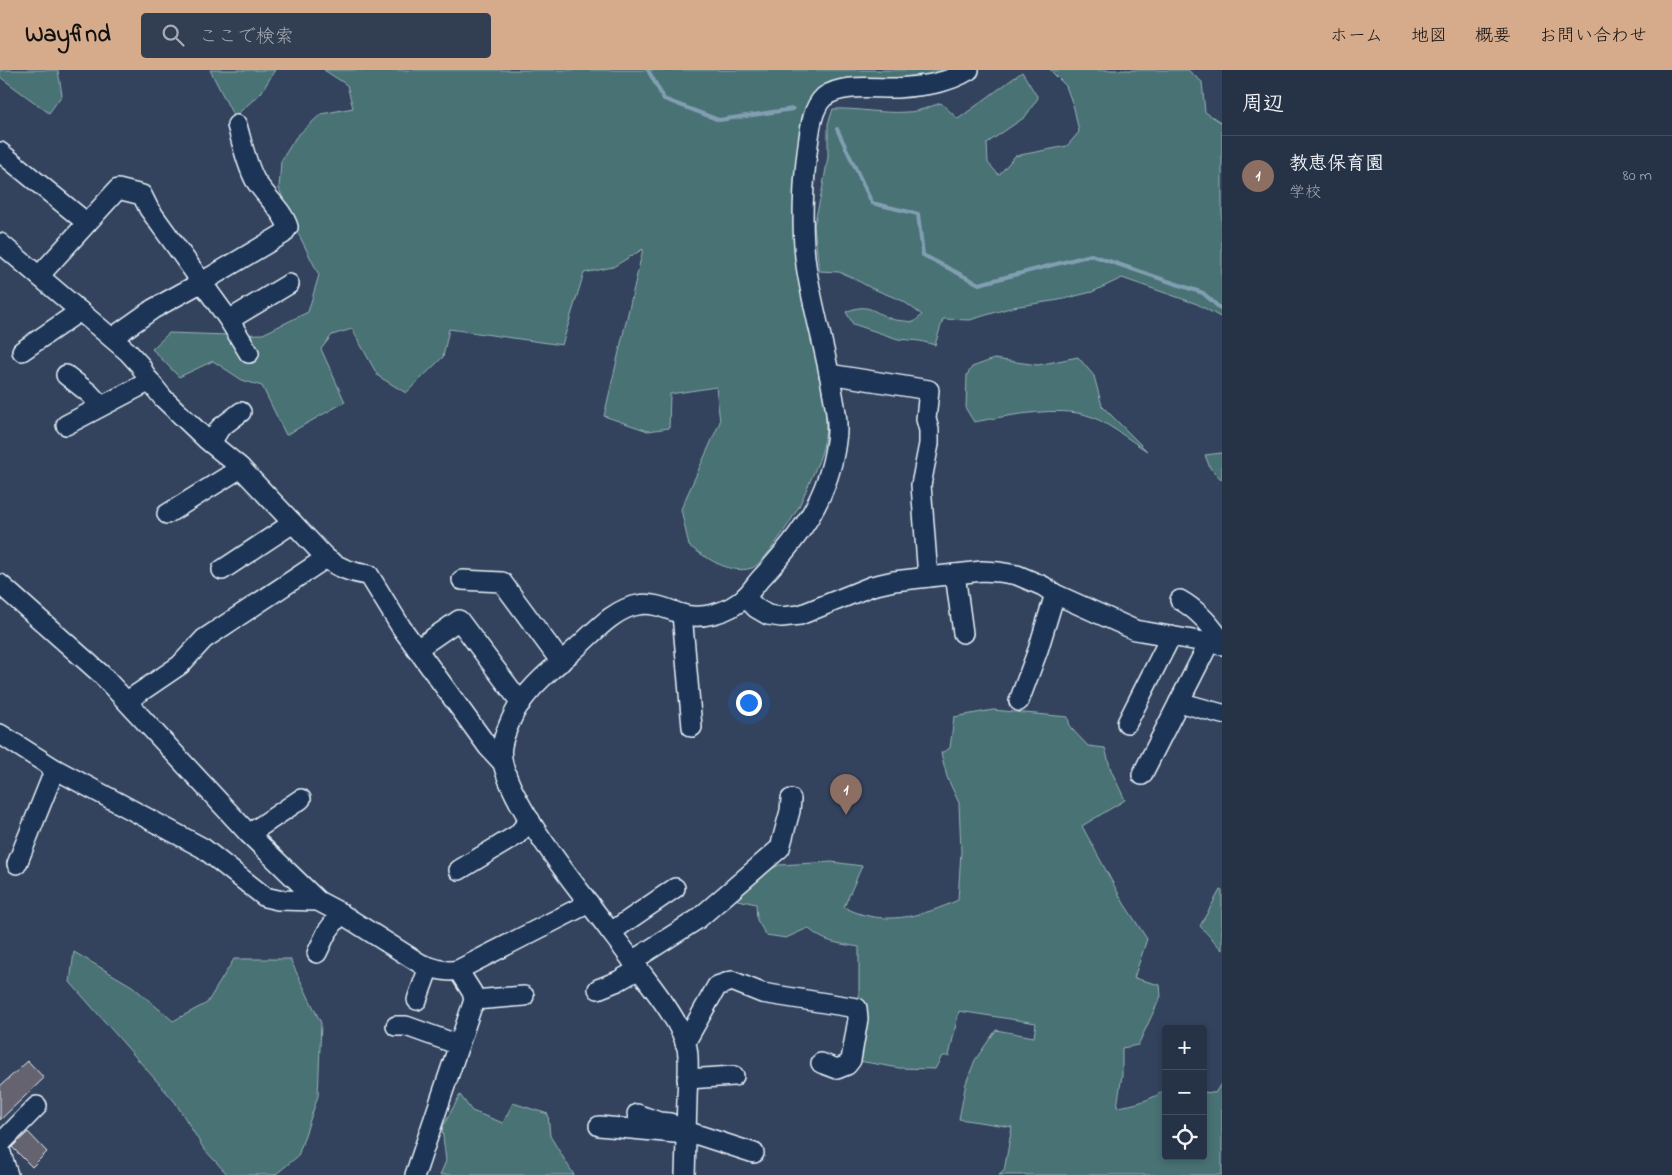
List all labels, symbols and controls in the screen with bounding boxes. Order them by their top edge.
search box [141,13,491,58]
text: Wayfind [25,18,111,53]
icon: search [159,21,187,49]
text: ここで検索 [199,24,294,51]
text: ホーム [1330,24,1383,50]
text: 地図 [1411,24,1447,50]
text: 概要 [1475,24,1511,50]
text: お問い合わせ [1539,24,1647,50]
text: 周辺 [1242,90,1284,120]
text: 教恵保育園 [1289,151,1384,178]
text: 1 [1255,164,1261,188]
text: 80 m [1623,164,1652,188]
text: 学校 [1289,181,1321,205]
your location [736,690,762,716]
pin: 1 [830,774,862,815]
map controls [1162,1025,1207,1160]
button: + [1162,1025,1207,1070]
button: − [1162,1070,1207,1115]
button: locate [1162,1115,1207,1160]

